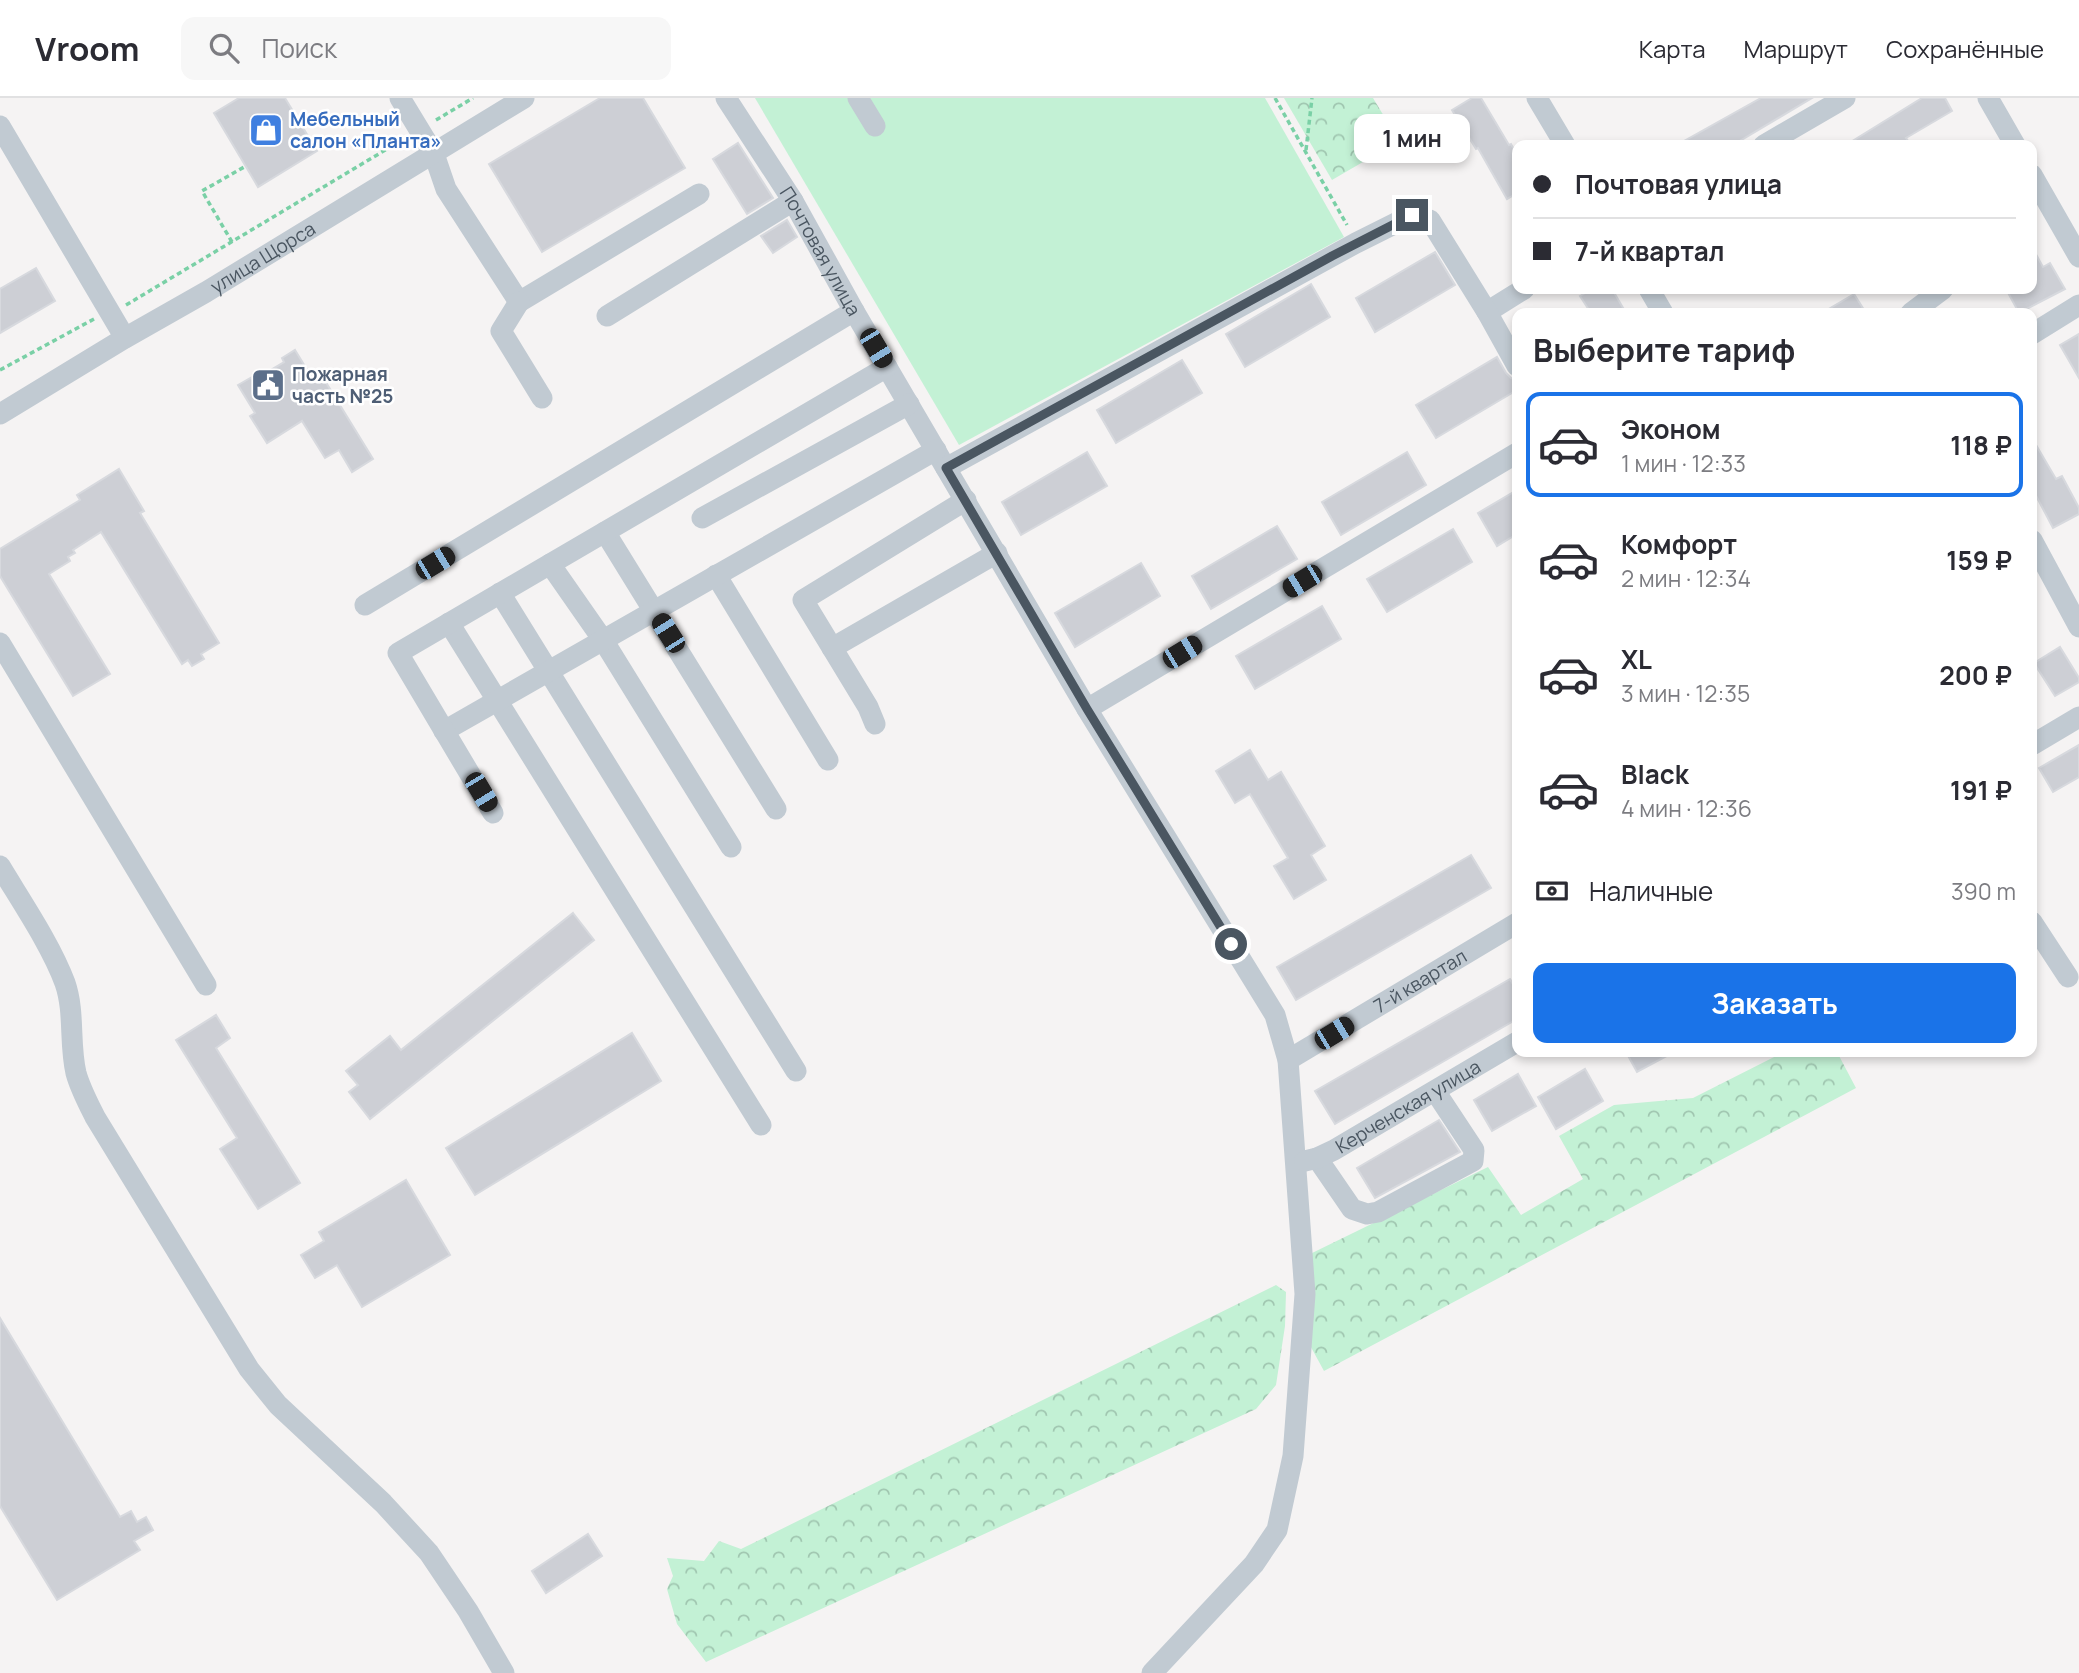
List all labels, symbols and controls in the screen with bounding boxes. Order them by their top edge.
search box [181,17,671,80]
text: Vroom [35,26,139,71]
icon: search [205,29,243,67]
text: Поиск [261,30,337,66]
text: Карта [1639,32,1706,65]
text: Маршрут [1744,32,1848,65]
text: Сохранённые [1886,32,2044,65]
place label: Мебельный салон «Планта» [290,106,442,154]
shop icon: Мебельный салон «Планта» [247,111,285,149]
callout: 1 мин [1354,114,1470,162]
text: 1 мин [1382,122,1442,154]
text: Почтовая улица [1575,166,1782,202]
street label: Почтовая улица [774,181,867,320]
route end [1396,199,1428,231]
street label: улица Щорса [205,215,320,299]
text: 7-й квартал [1575,233,1724,269]
car [857,325,896,371]
text: Выберите тариф [1533,328,1795,372]
place label: Пожарная часть №25 [292,361,393,409]
public building icon: Пожарная часть №25 [249,366,287,404]
text: Эконом [1621,411,1721,447]
icon: car [1537,413,1600,476]
text: 118 ₽ [1950,427,2012,463]
text: 1 мин · 12:33 [1621,447,1746,479]
text: Комфорт [1621,526,1737,562]
icon: car [1537,528,1600,591]
text: 159 ₽ [1946,542,2012,578]
car [412,543,459,583]
car [1279,561,1326,601]
text: 2 мин · 12:34 [1621,562,1751,594]
car [648,610,689,656]
car [1159,632,1206,672]
text: XL [1621,641,1652,677]
icon: car [1537,643,1600,706]
text: 200 ₽ [1939,657,2012,693]
text: 3 мин · 12:35 [1621,677,1750,709]
text: Black [1621,756,1689,792]
icon: car [1537,758,1600,821]
car [462,769,501,815]
text: 191 ₽ [1950,772,2012,808]
text: 4 мин · 12:36 [1621,792,1752,824]
icon: cash [1533,872,1571,910]
text: Наличные [1589,873,1713,909]
text: 390 m [1951,875,2016,907]
route start [1215,928,1247,960]
street label: 7-й квартал [1369,943,1471,1019]
button: Заказать [1533,963,2016,1043]
car [1311,1013,1358,1053]
street label: Керченская улица [1331,1053,1485,1159]

